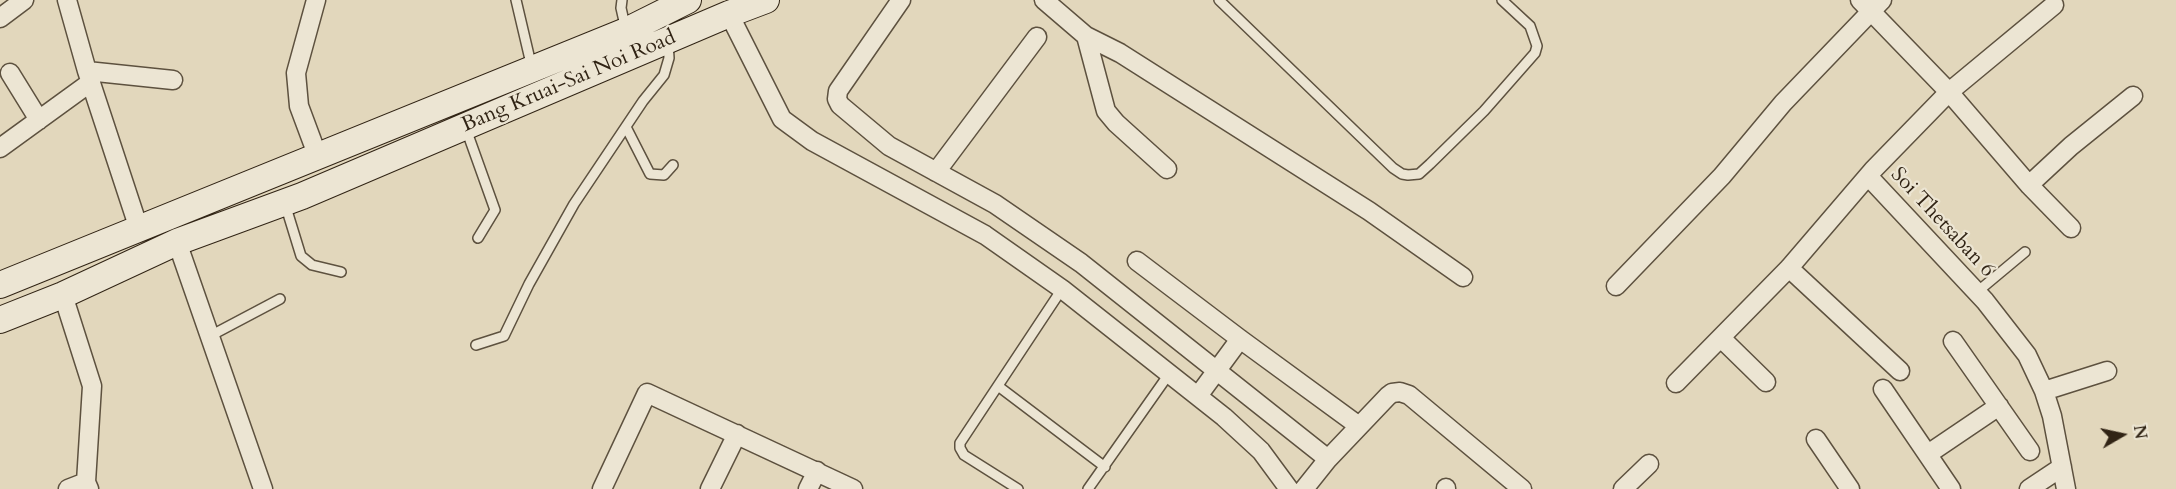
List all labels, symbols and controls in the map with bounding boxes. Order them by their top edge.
street label: Bang Kruai-Sai Noi Road [458,25,680,139]
street label: Soi Thetsaban 6 [1885,163,1999,283]
north arrow [2092,405,2152,465]
text: N [2128,424,2152,441]

